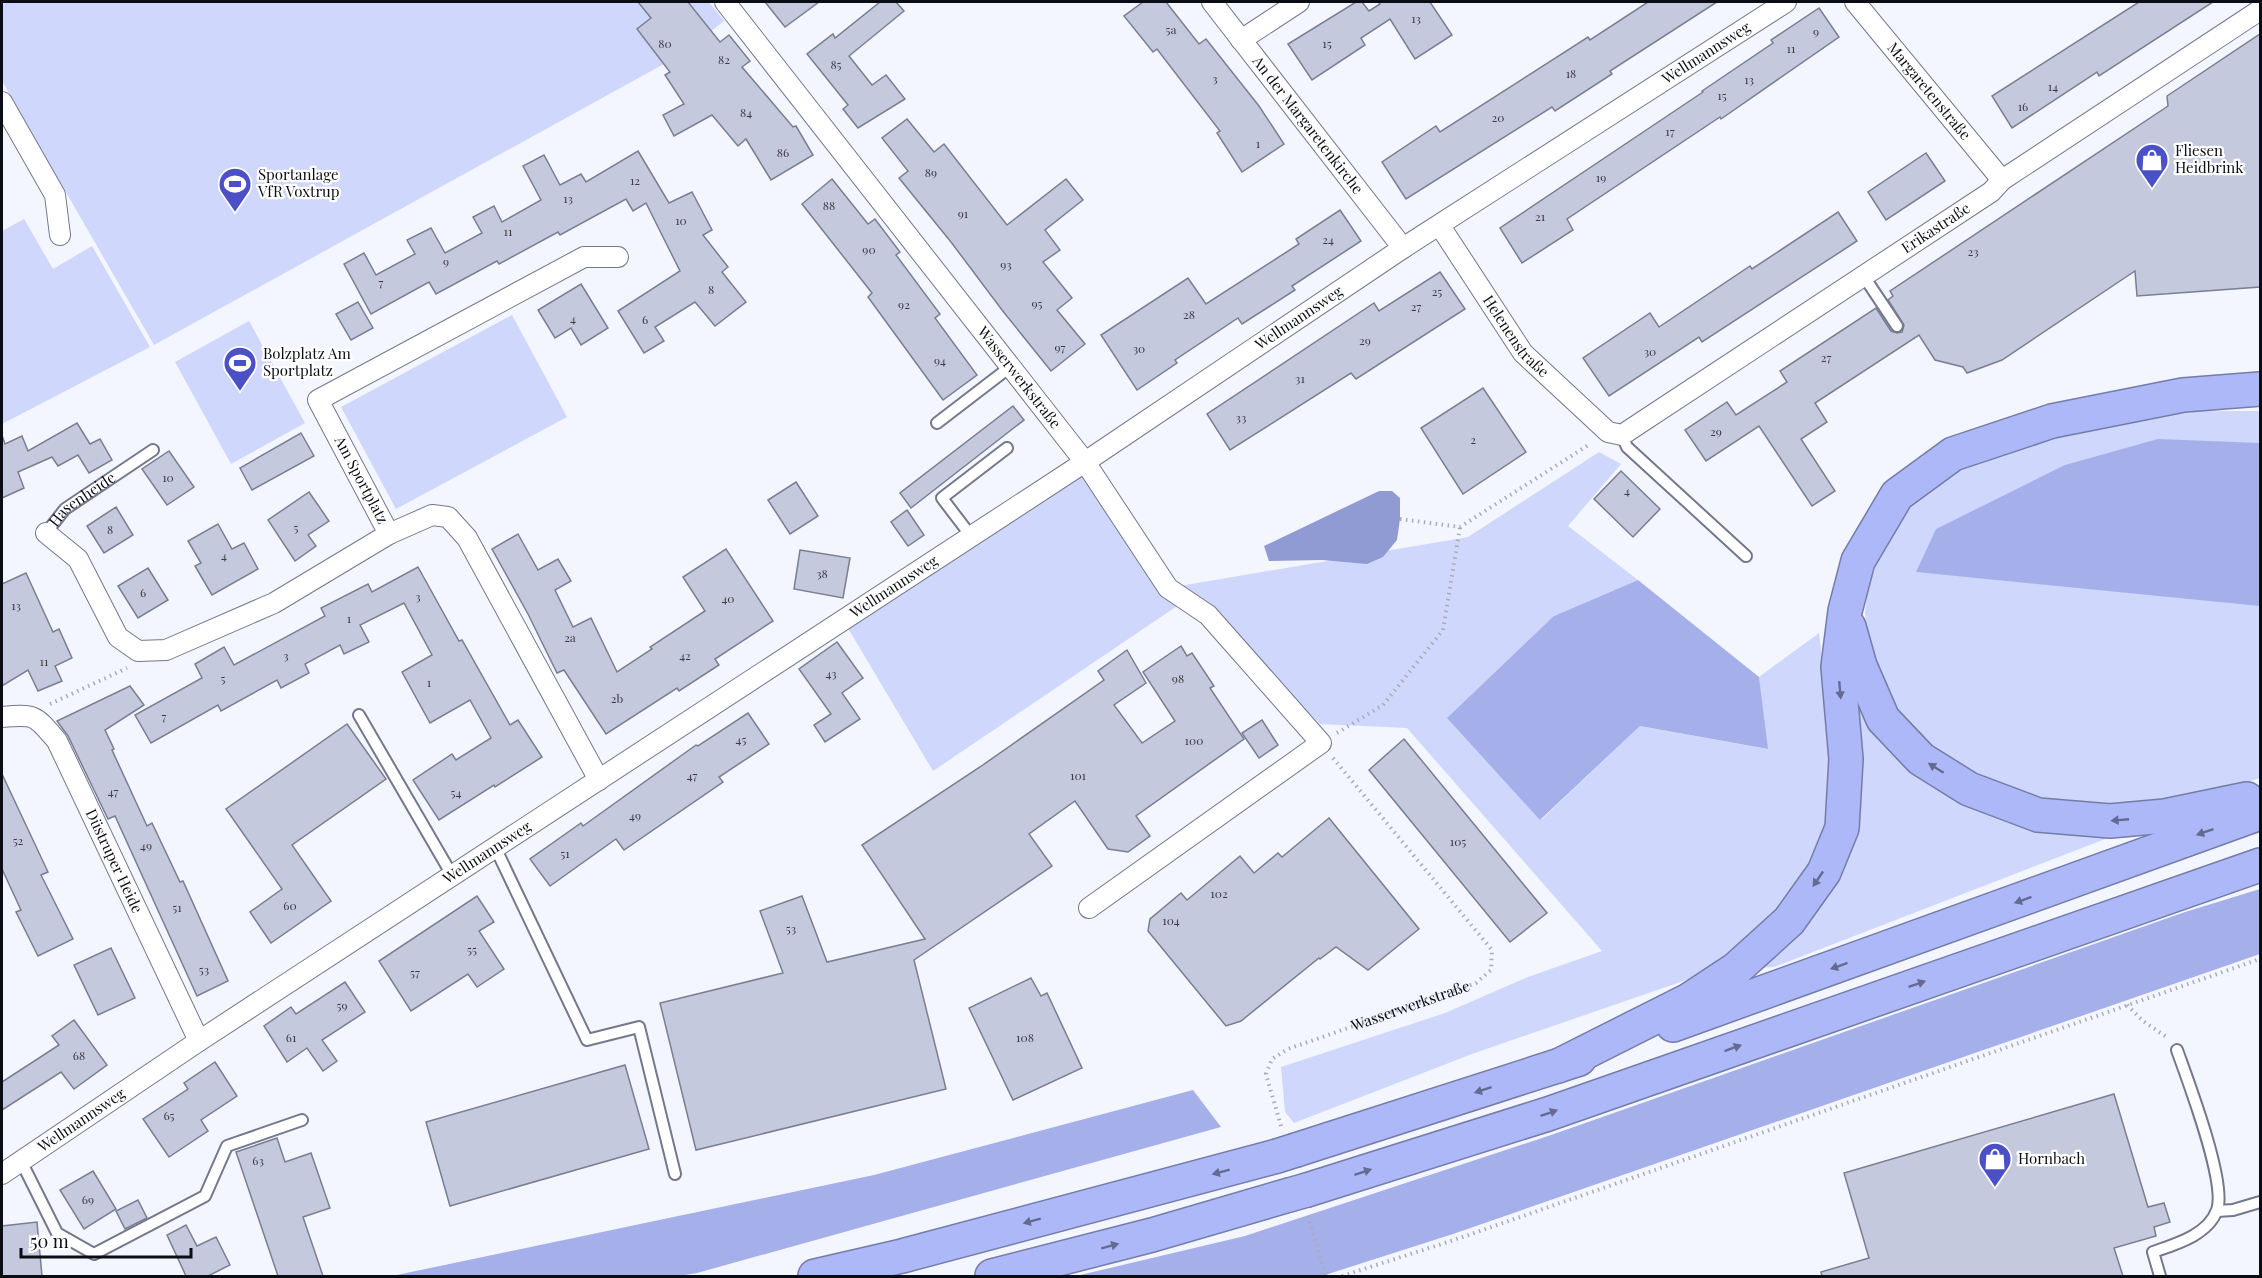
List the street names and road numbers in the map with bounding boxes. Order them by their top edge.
street label: Wellmannsweg [1657,16,1754,89]
street label: Margaretenstraße [1883,38,1976,144]
street label: An der Margaretenkirche [1248,51,1368,198]
street label: Erikastraße [1897,198,1974,257]
street label: Wellmannsweg [1250,281,1346,354]
street label: Helenenstraße [1479,291,1554,381]
street label: Wasserwerkstraße [973,321,1066,432]
street label: Am Sportplatz [330,431,393,527]
street label: Hasenheide [44,467,119,530]
street label: Wellmannsweg [845,550,941,623]
street label: Düstruper Heide [82,806,148,916]
street label: Wellmannsweg [438,816,535,888]
street label: Wasserwerkstraße [1347,975,1472,1035]
street label: Wellmannsweg [33,1083,129,1157]

